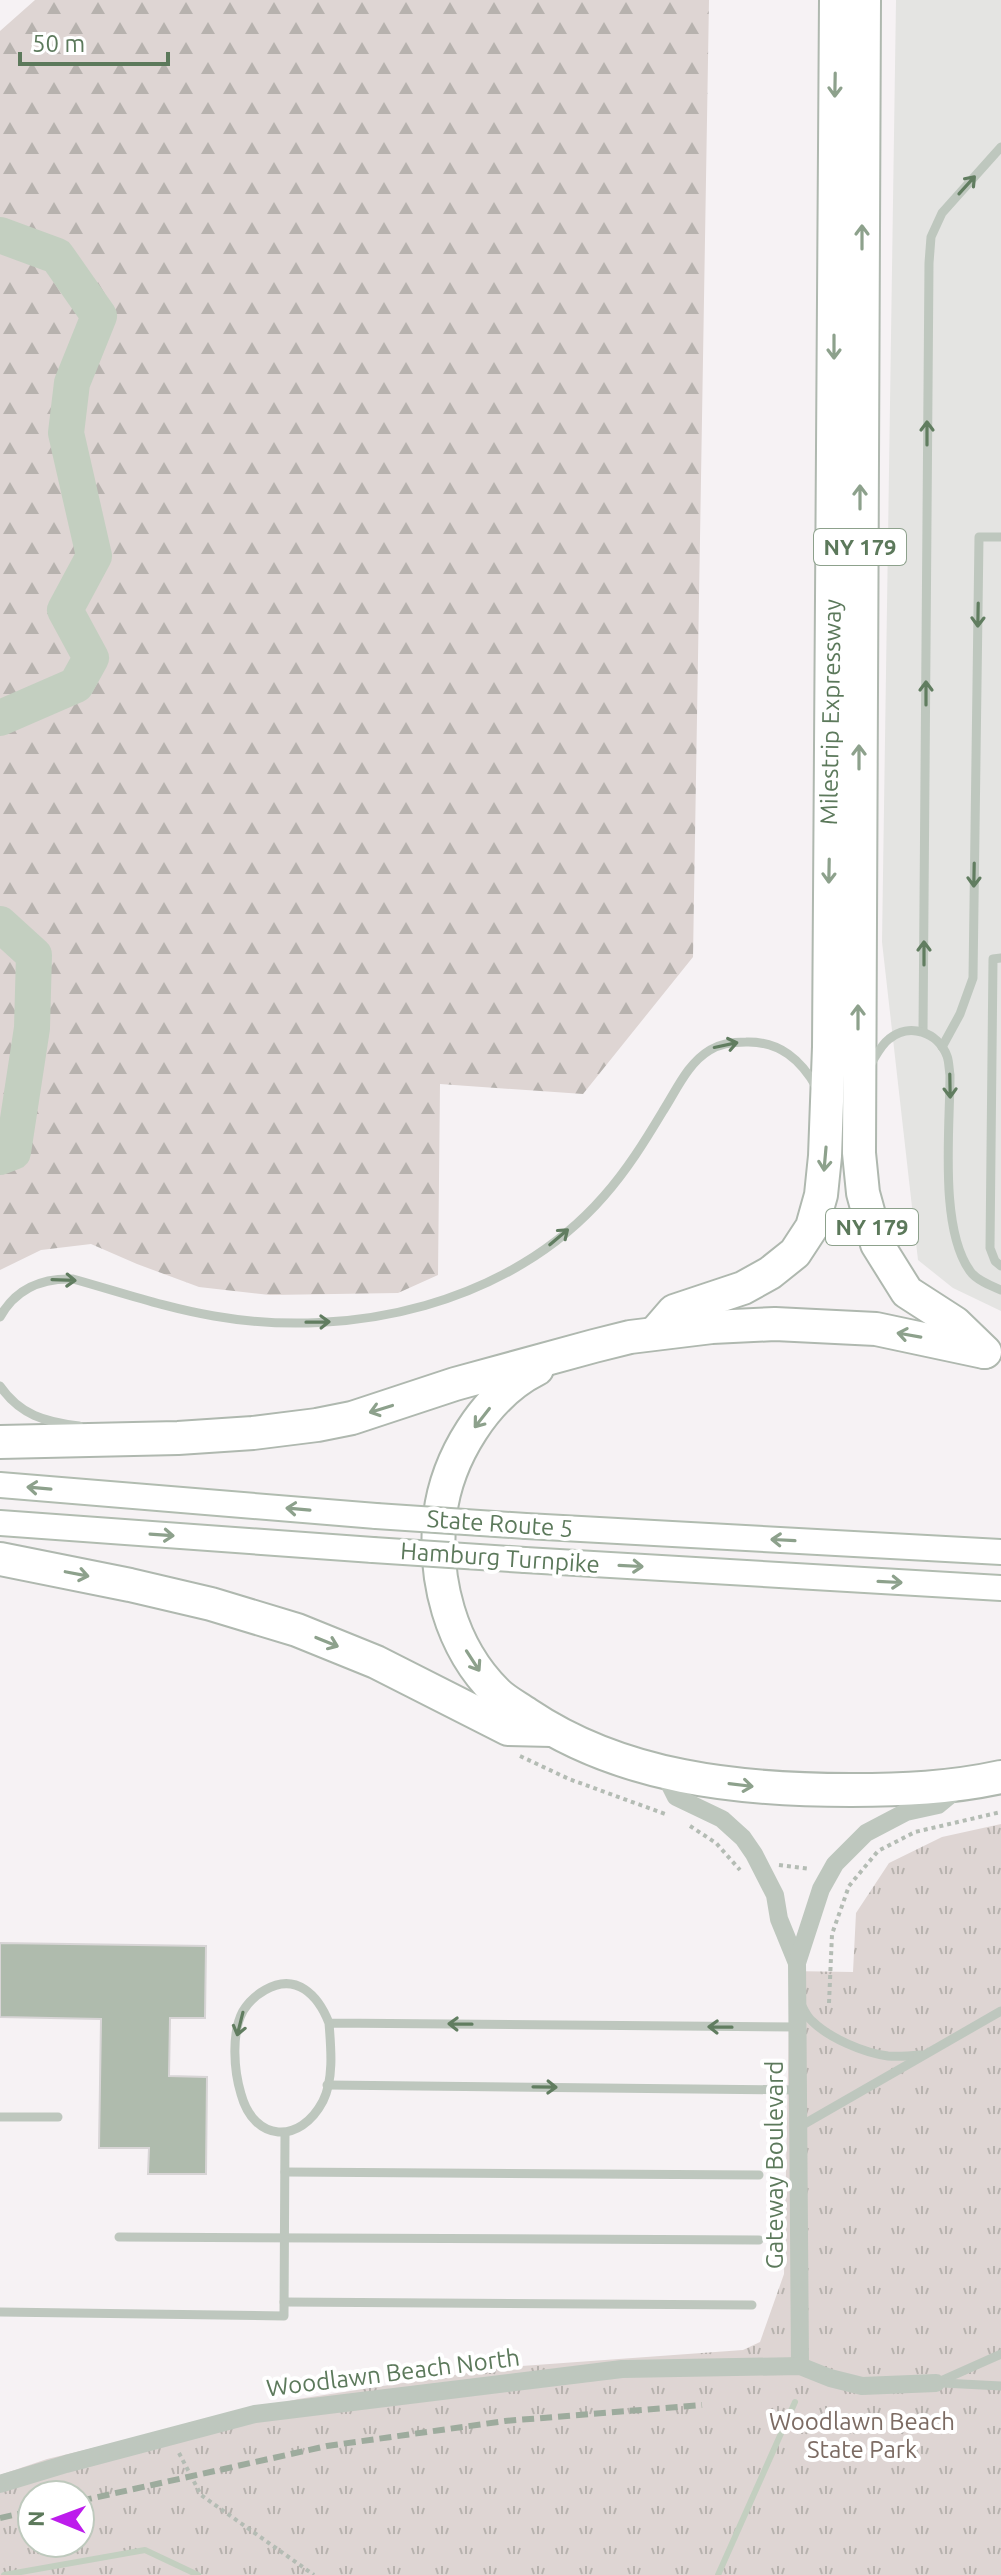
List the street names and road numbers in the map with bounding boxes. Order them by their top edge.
road number: NY 179 [814,529,906,565]
street label: Milestrip Expressway [815,598,846,825]
road number: NY 179 [826,1209,918,1245]
street label: State Route 5 [426,1505,574,1542]
street label: Hamburg Turnpike [399,1537,601,1578]
street label: Gateway Boulevard [761,2061,788,2269]
street label: Woodlawn Beach North [265,2344,521,2401]

